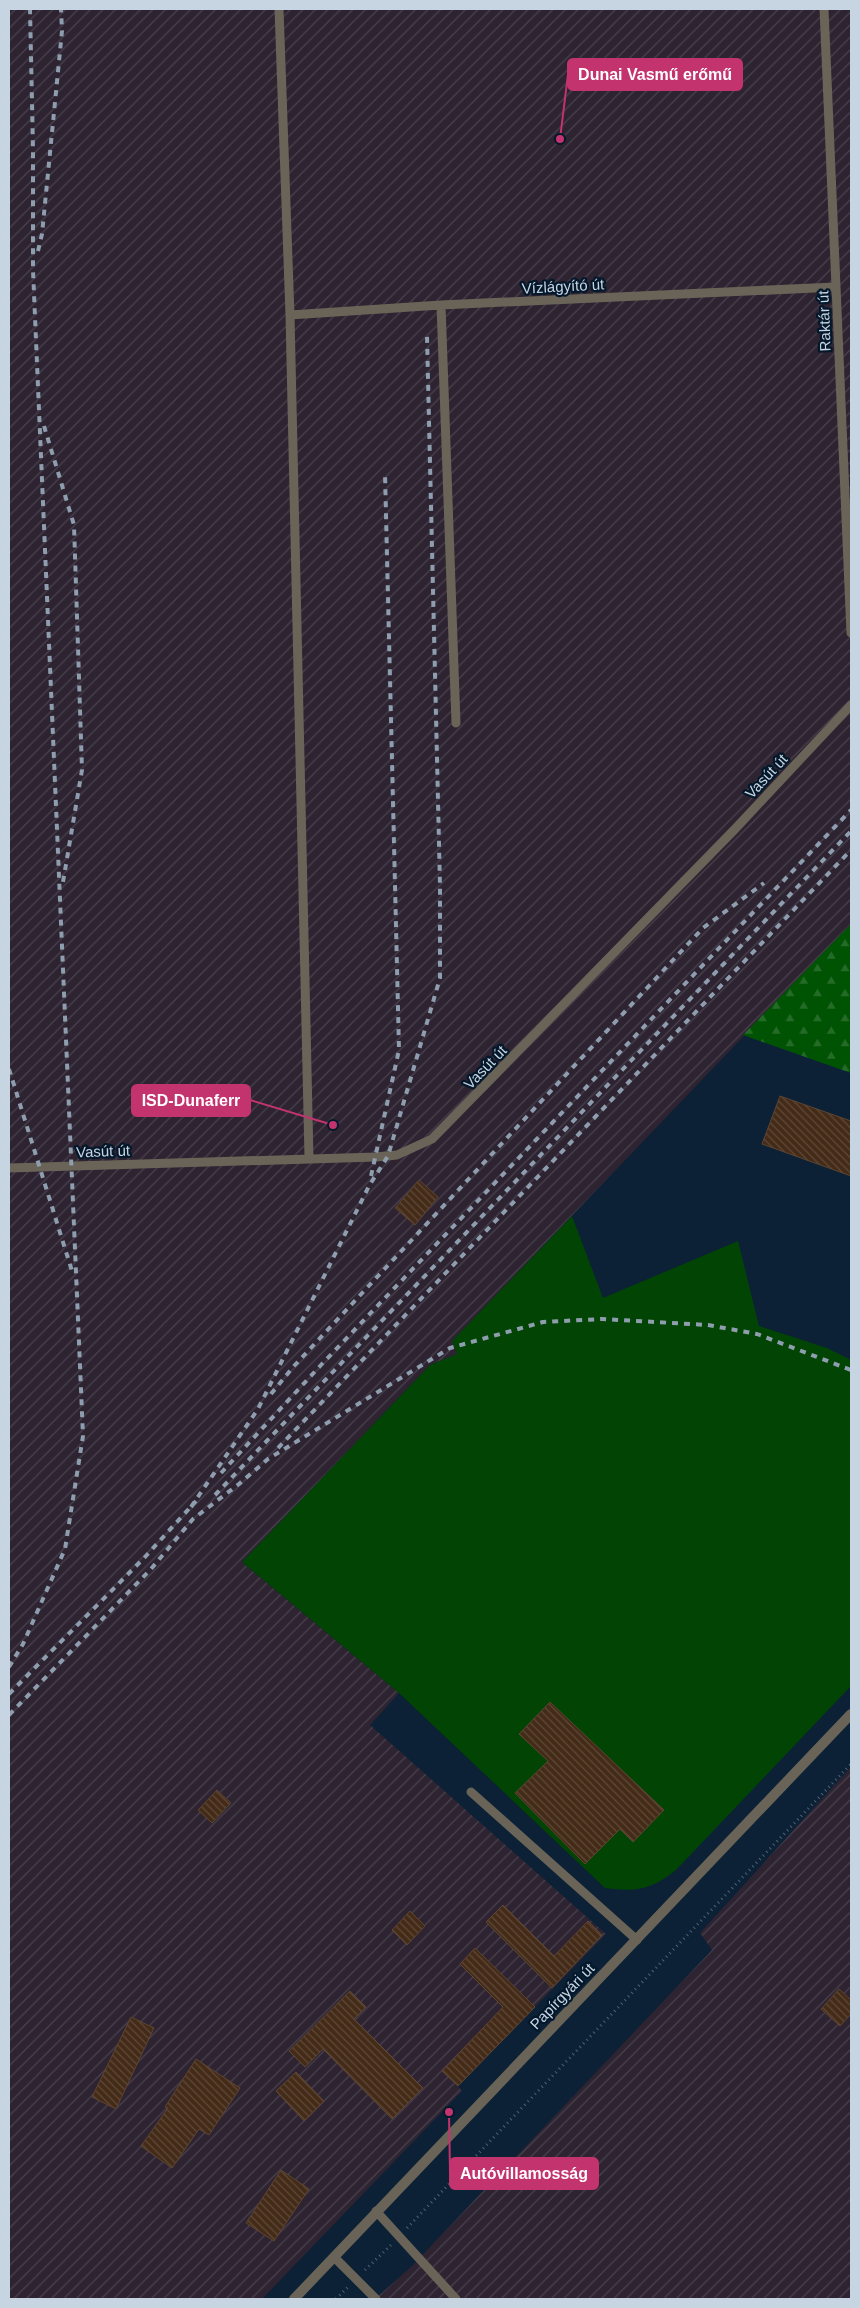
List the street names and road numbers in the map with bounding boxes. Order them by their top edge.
street label: Vízlágyító út [521,275,605,297]
street label: Raktár út [814,289,834,352]
street label: Vasút út [741,750,791,802]
street label: Vasút út [460,1041,510,1092]
street label: Vasút út [76,1142,131,1160]
street label: Papírgyári út [526,1959,598,2032]

